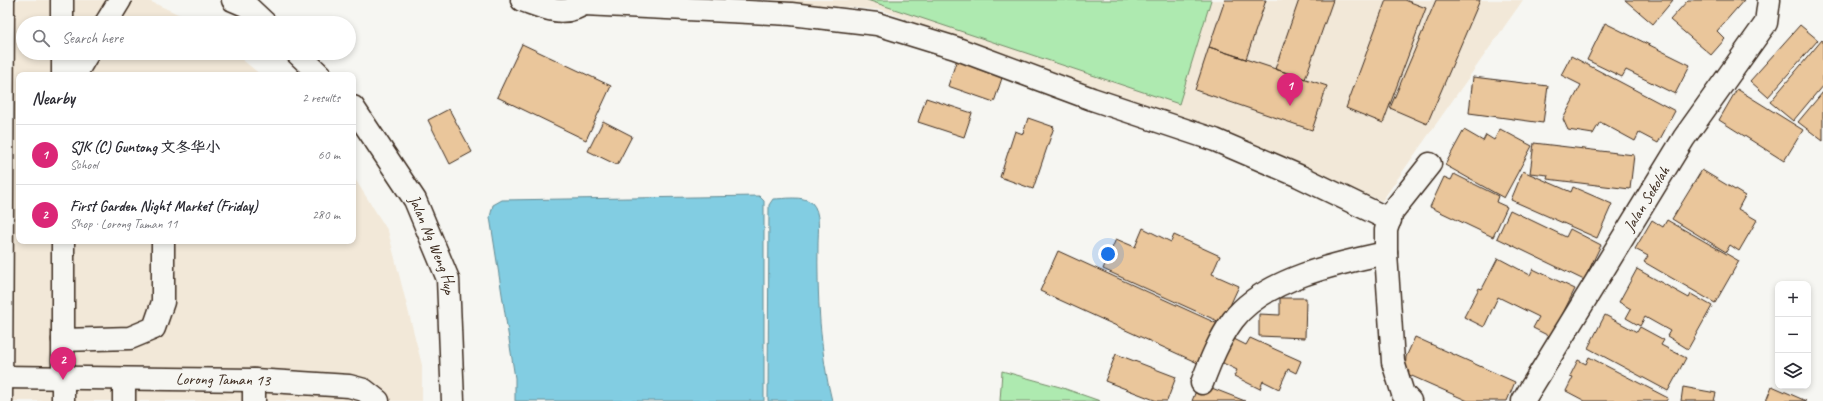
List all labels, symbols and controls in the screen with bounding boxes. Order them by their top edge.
search box [16,16,356,60]
icon: search [30,27,52,49]
text: Search here [62,29,123,48]
pin: 1 [1277,73,1303,106]
text: Nearby [32,88,75,109]
text: 2 results [302,90,340,106]
text: SJK (C) Guntong 文冬华小 [70,138,221,157]
text: 1 [42,147,48,163]
text: 60 m [318,147,340,163]
text: School [70,157,98,173]
street label: Jalan Sekolah [1619,162,1675,236]
street label: Jalan Ng Weng Hup [404,190,460,295]
text: First Garden Night Market (Friday) [70,197,258,216]
text: 2 [42,207,48,223]
text: 280 m [312,207,340,223]
text: Shop · Lorong Taman 11 [70,216,177,232]
your location [1098,244,1118,264]
map controls [1775,281,1811,389]
button: + [1775,281,1811,317]
button: − [1775,317,1811,353]
pin: 2 [50,347,76,380]
button: layers [1775,353,1811,389]
street label: Lorong Taman 13 [176,369,273,391]

